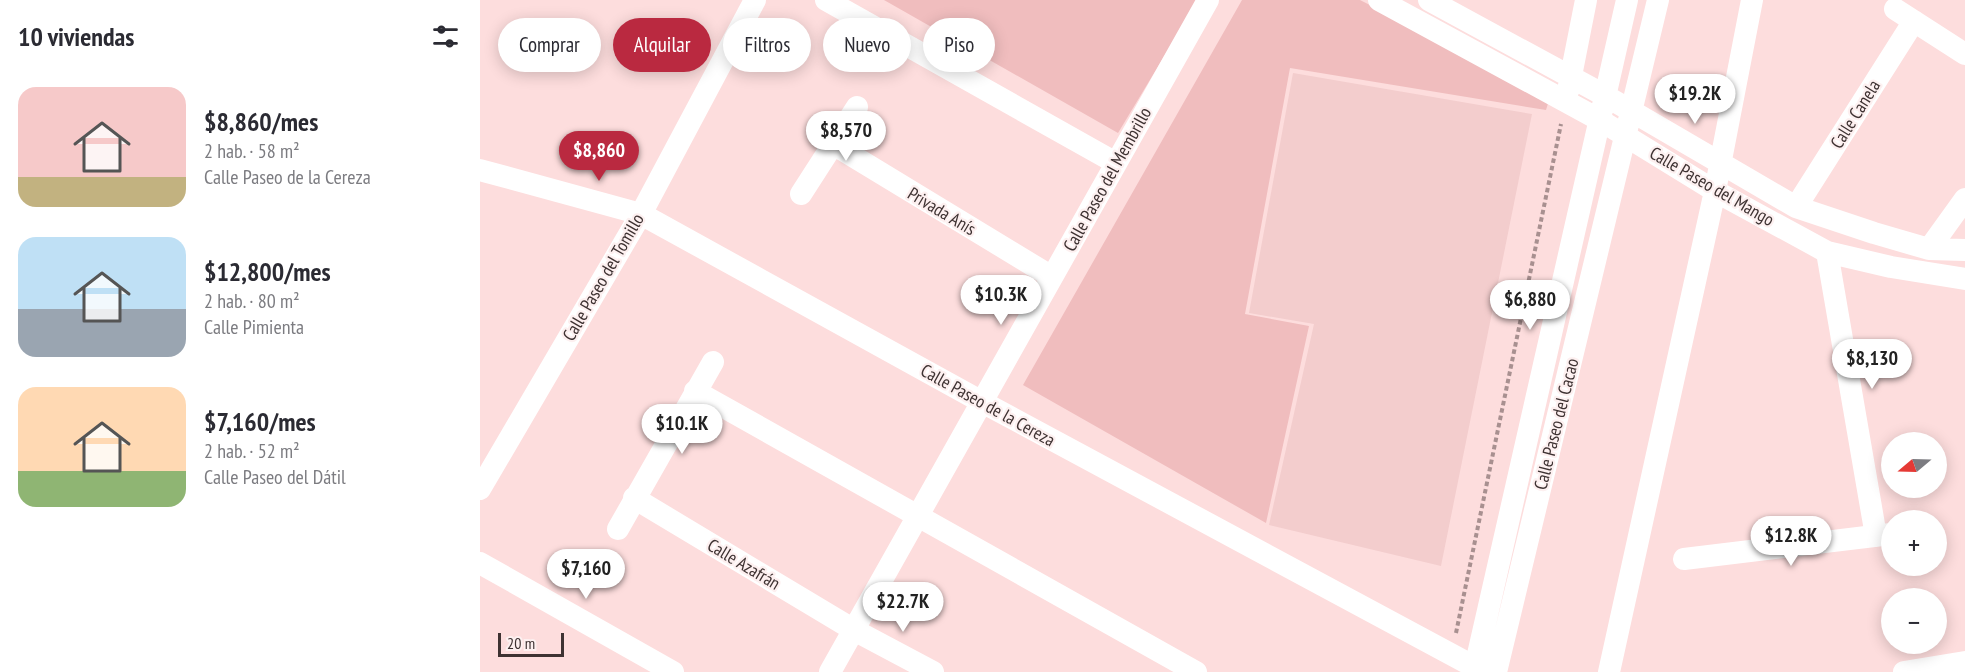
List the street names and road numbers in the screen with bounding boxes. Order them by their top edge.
street label: Calle Canela [1825,75,1885,153]
street label: Calle Paseo del Membrillo [1058,103,1156,255]
street label: Calle Paseo del Mango [1646,141,1779,231]
street label: Privada Anís [904,182,980,240]
street label: Calle Paseo del Tomillo [557,209,649,345]
street label: Calle Paseo del Cacao [1529,356,1583,492]
street label: Calle Paseo de la Cereza [917,359,1059,451]
street label: Calle Azafrán [703,533,785,595]

